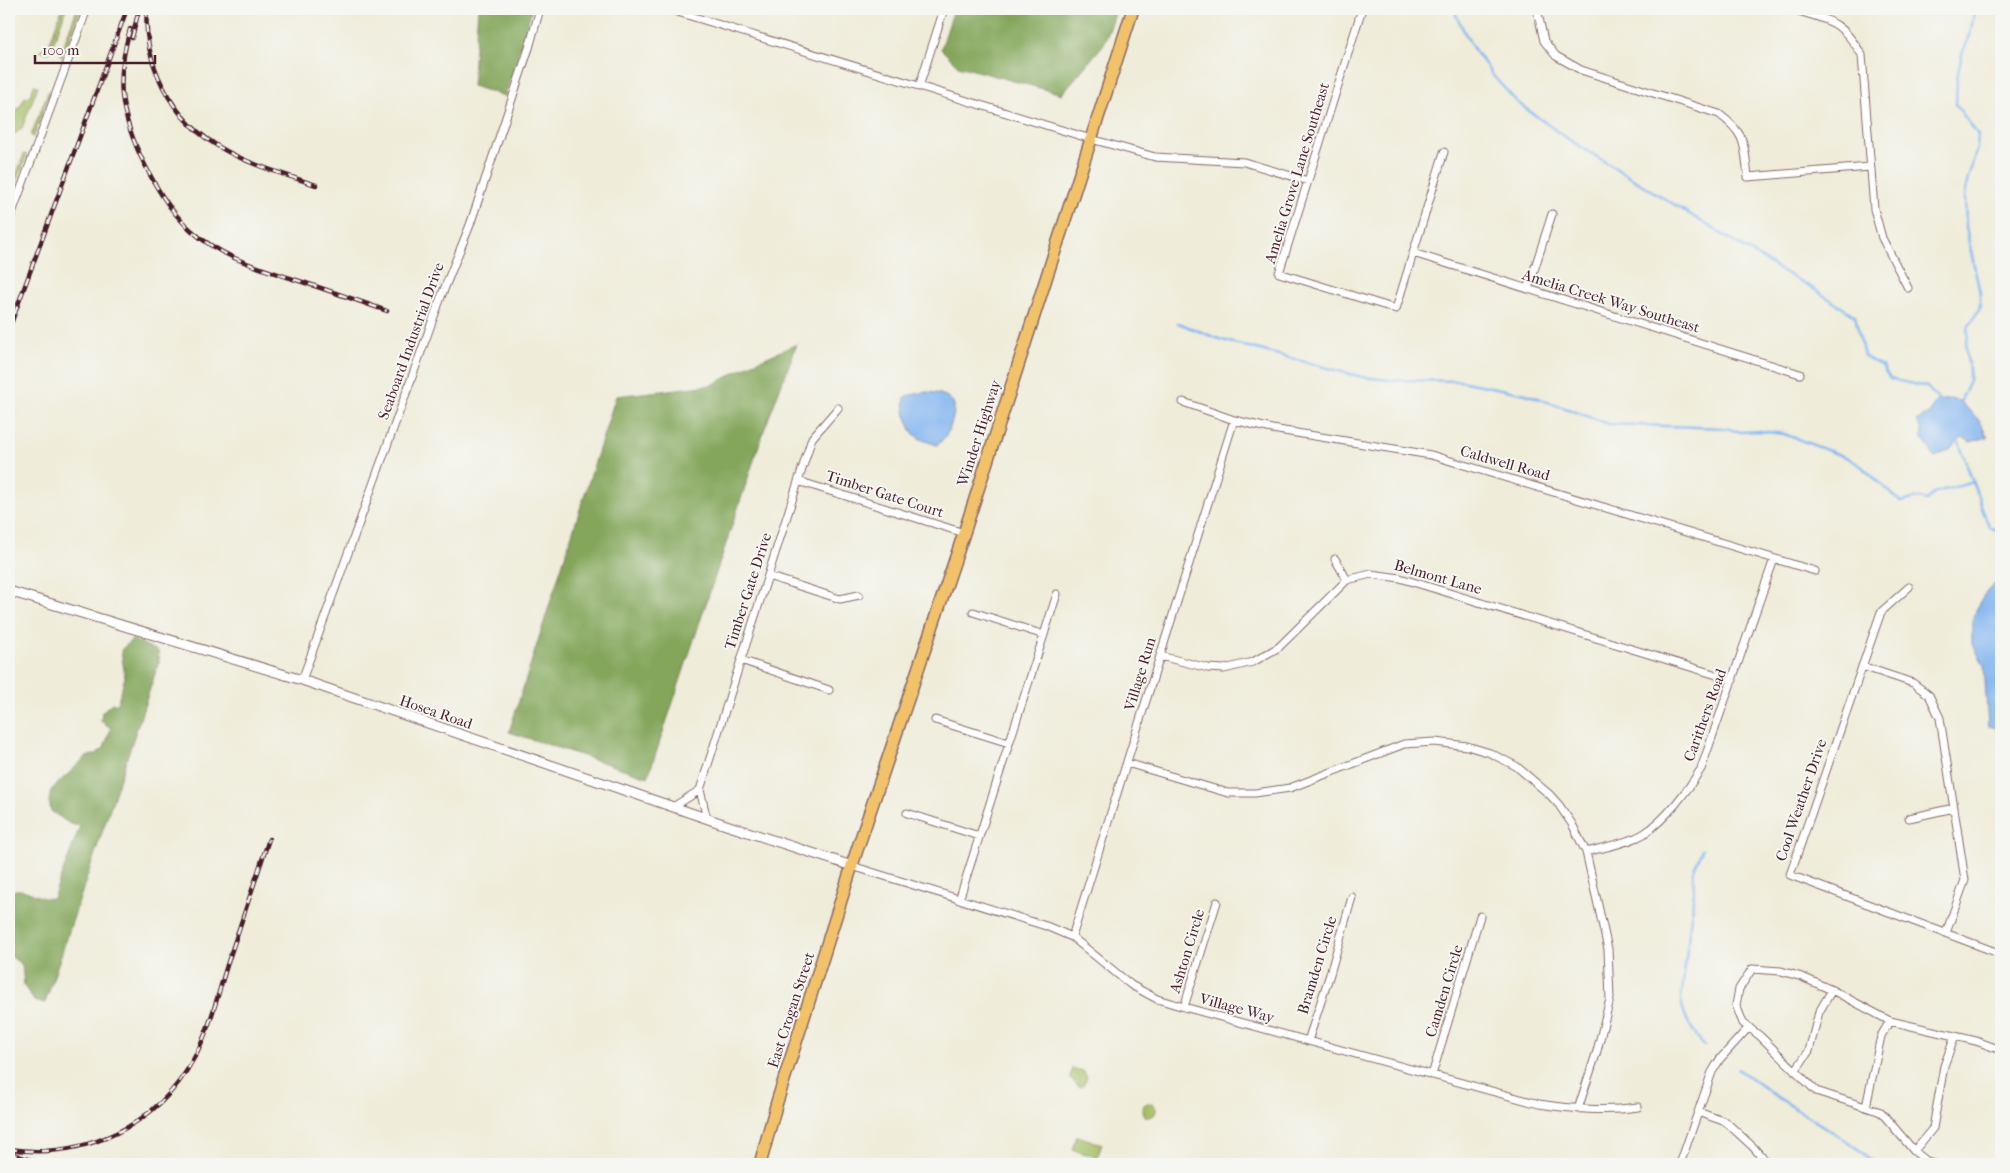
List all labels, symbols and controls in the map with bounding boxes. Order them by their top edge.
scale bar [35,32,155,64]
text: 100 m [42,41,80,59]
street label: Amelia Grove Lane Southeast [1261,80,1333,267]
street label: Seaboard Industrial Drive [374,259,448,422]
street label: Amelia Creek Way Southeast [1519,265,1702,337]
street label: Winder Highway [953,377,1005,489]
street label: Caldwell Road [1458,442,1553,485]
street label: Timber Gate Court [824,466,947,522]
street label: Timber Gate Drive [721,530,776,652]
street label: Belmont Lane [1392,556,1484,598]
street label: Village Run [1120,635,1160,714]
street label: Carithers Road [1680,665,1730,764]
street label: Hosea Road [397,691,476,733]
street label: Cool Weather Drive [1772,736,1831,863]
street label: Ashton Circle [1165,906,1208,996]
street label: Bramden Circle [1294,913,1341,1016]
street label: Camden Circle [1421,942,1467,1039]
street label: East Crogan Street [764,949,818,1070]
street label: Village Way [1197,989,1277,1027]

